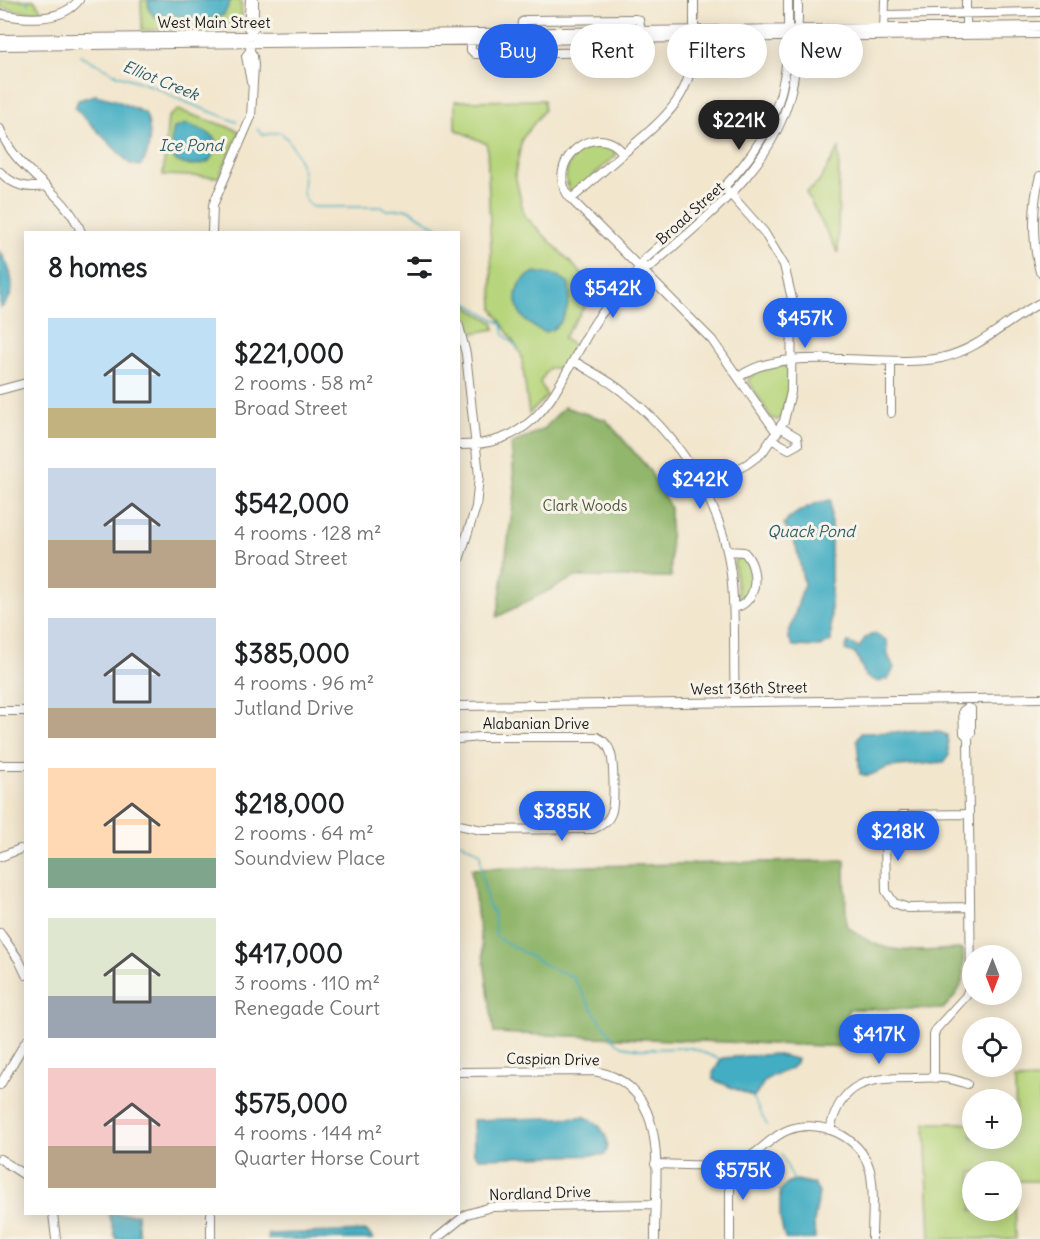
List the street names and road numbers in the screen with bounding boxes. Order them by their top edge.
street label: West Main Street [158,13,270,32]
street label: Broad Street [652,177,728,249]
street label: West 136th Street [690,677,808,699]
street label: Alabanian Drive [483,714,589,733]
street label: Caspian Drive [506,1049,600,1069]
street label: Nordland Drive [489,1182,591,1204]

